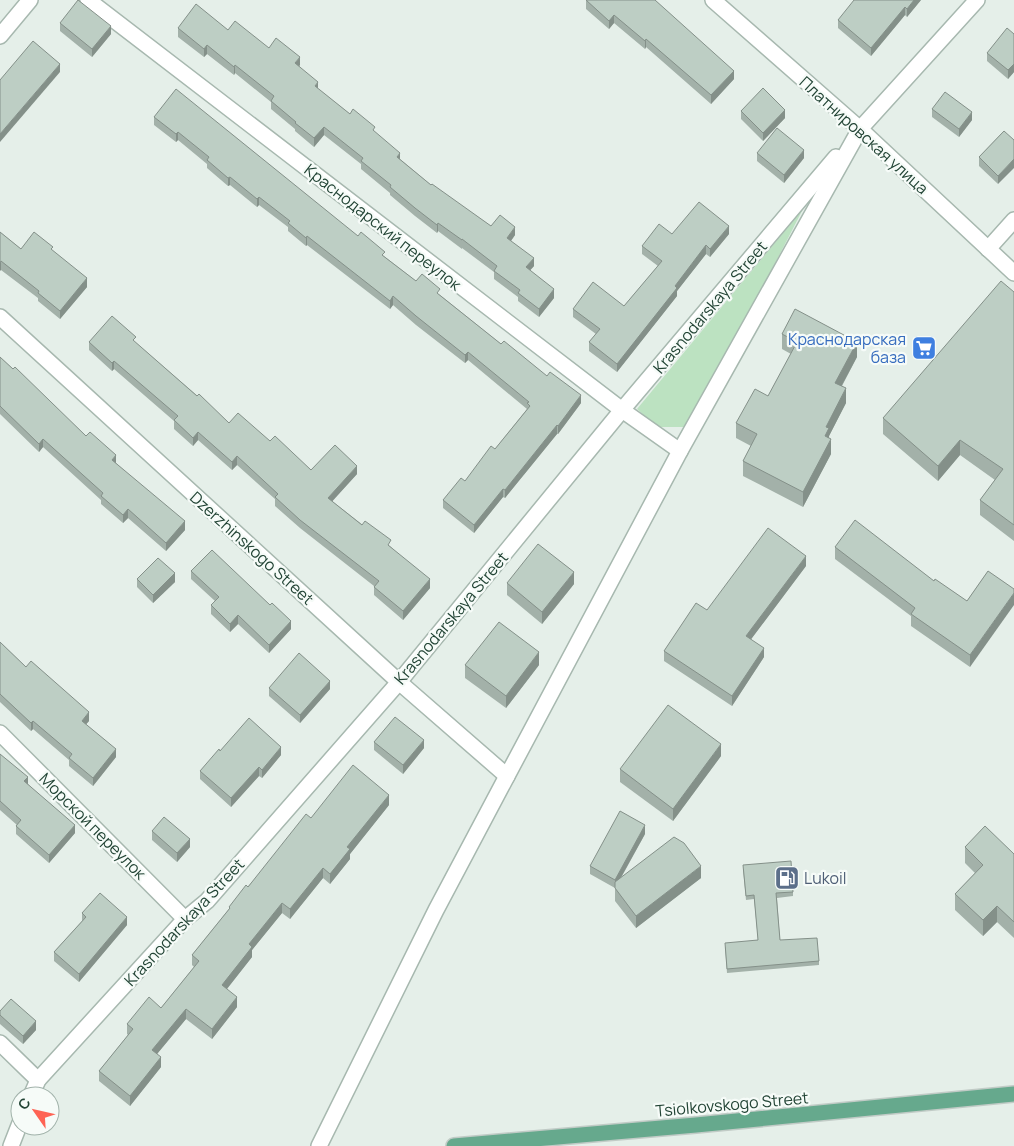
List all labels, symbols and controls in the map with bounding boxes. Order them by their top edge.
street label: Платнировская улица [795,71,933,199]
street label: Краснодарский переулок [300,159,467,296]
street label: Krasnodarskaya Street [648,236,772,378]
place label: Краснодарская база [788,328,906,368]
supermarket icon: Краснодарская база [911,335,937,361]
street label: Dzerzhinskogo Street [185,486,319,610]
street label: Krasnodarskaya Street [389,547,513,689]
street label: Морской переулок [35,768,152,885]
street label: Krasnodarskaya Street [119,853,249,991]
fuel station icon: Lukoil [774,865,800,891]
place label: Lukoil [804,867,846,889]
north arrow [10,1086,60,1136]
street label: Tsiolkovskogo Street [655,1086,809,1122]
text: С [13,1094,35,1113]

